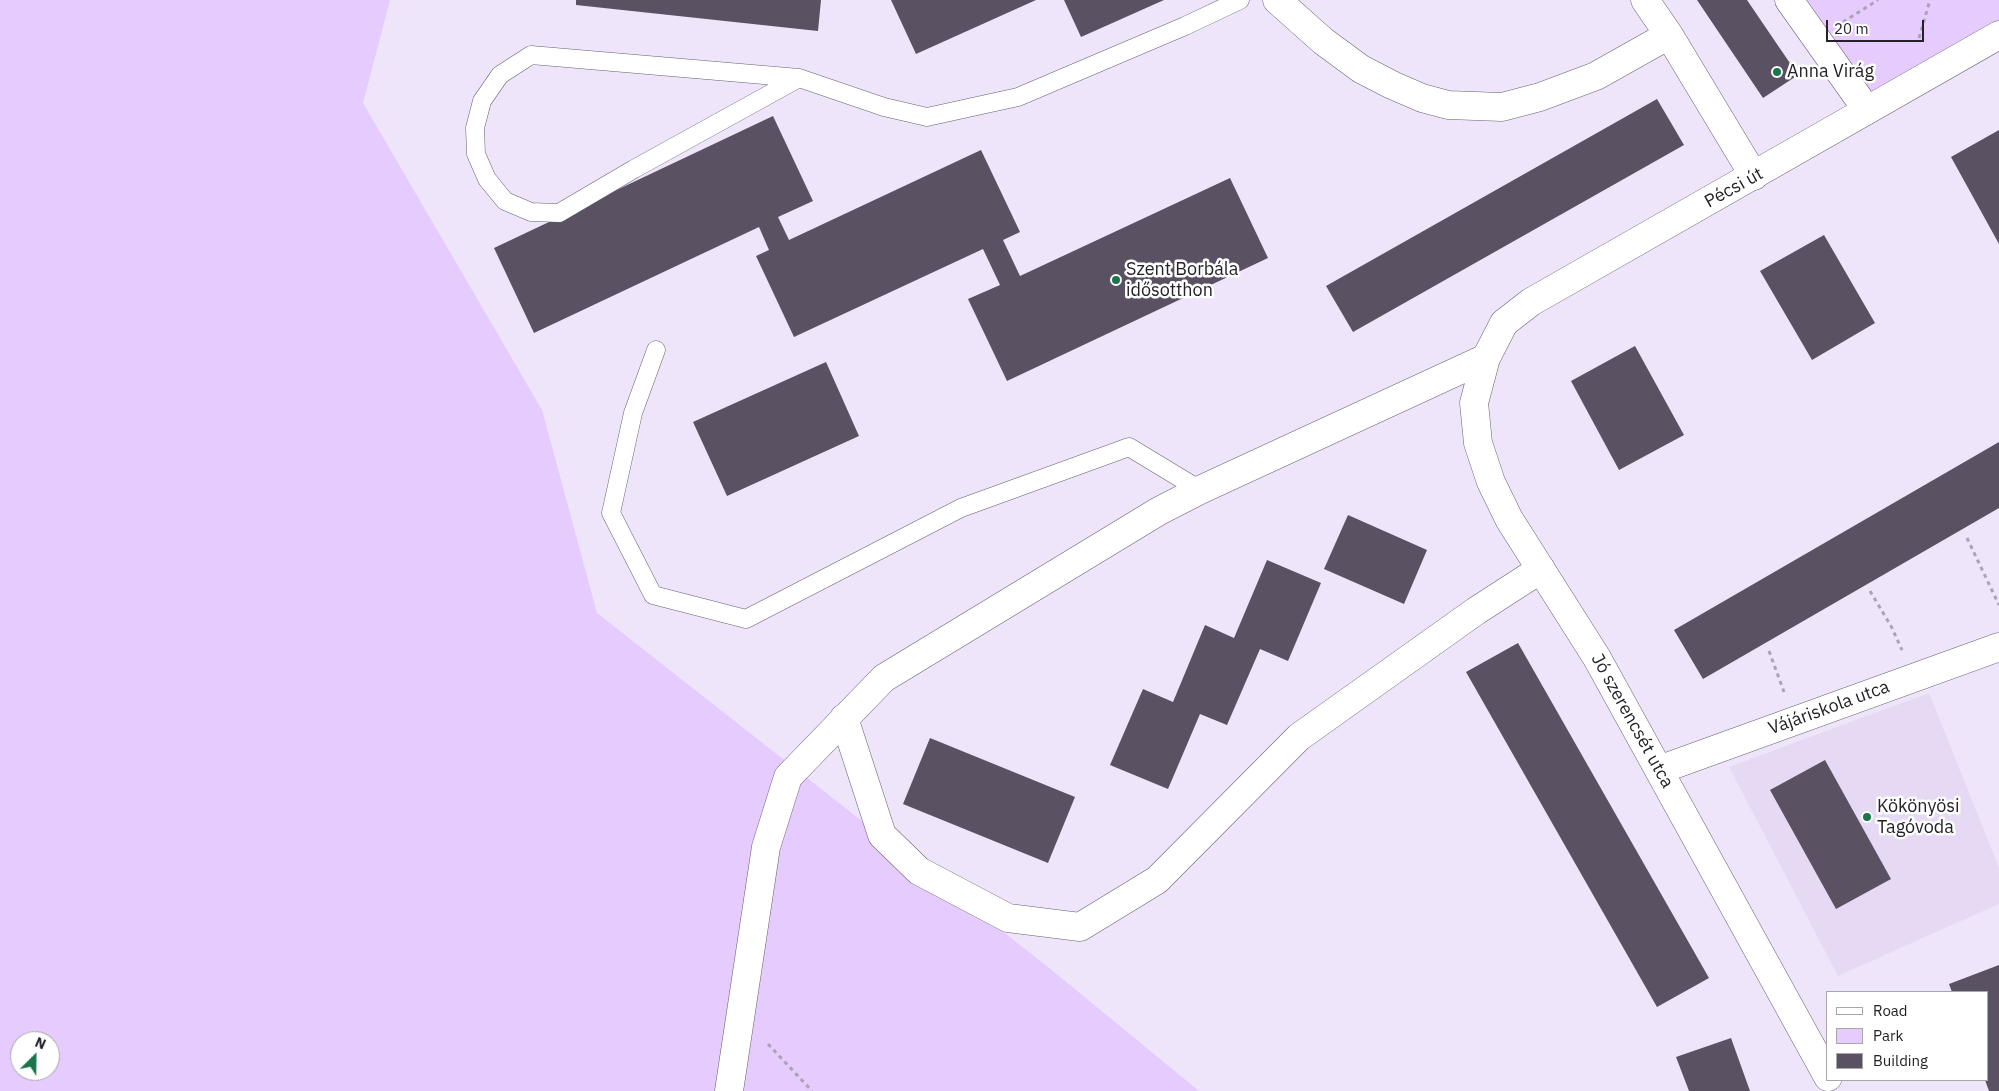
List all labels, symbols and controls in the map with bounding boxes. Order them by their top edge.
scale bar [1829,10,1926,42]
text: 20 m [1834,19,1869,38]
place label: Anna Virág [1787,61,1874,83]
marker: Anna Virág [1771,66,1783,78]
street label: Pécsi út [1701,163,1767,213]
place label: Szent Borbála idősotthon [1126,259,1238,302]
marker: Szent Borbála idősotthon [1110,274,1122,286]
street label: Jó szerencsét utca [1586,650,1678,792]
street label: Vájáriskola utca [1766,676,1892,740]
place label: Kökönyösi Tagóvoda [1877,796,1960,839]
marker: Kökönyösi Tagóvoda [1861,811,1873,823]
legend [1826,991,1989,1081]
text: Road [1873,1001,1908,1020]
text: Park [1873,1026,1903,1045]
north arrow [10,1031,60,1081]
text: N [32,1033,49,1053]
text: Building [1873,1051,1928,1070]

